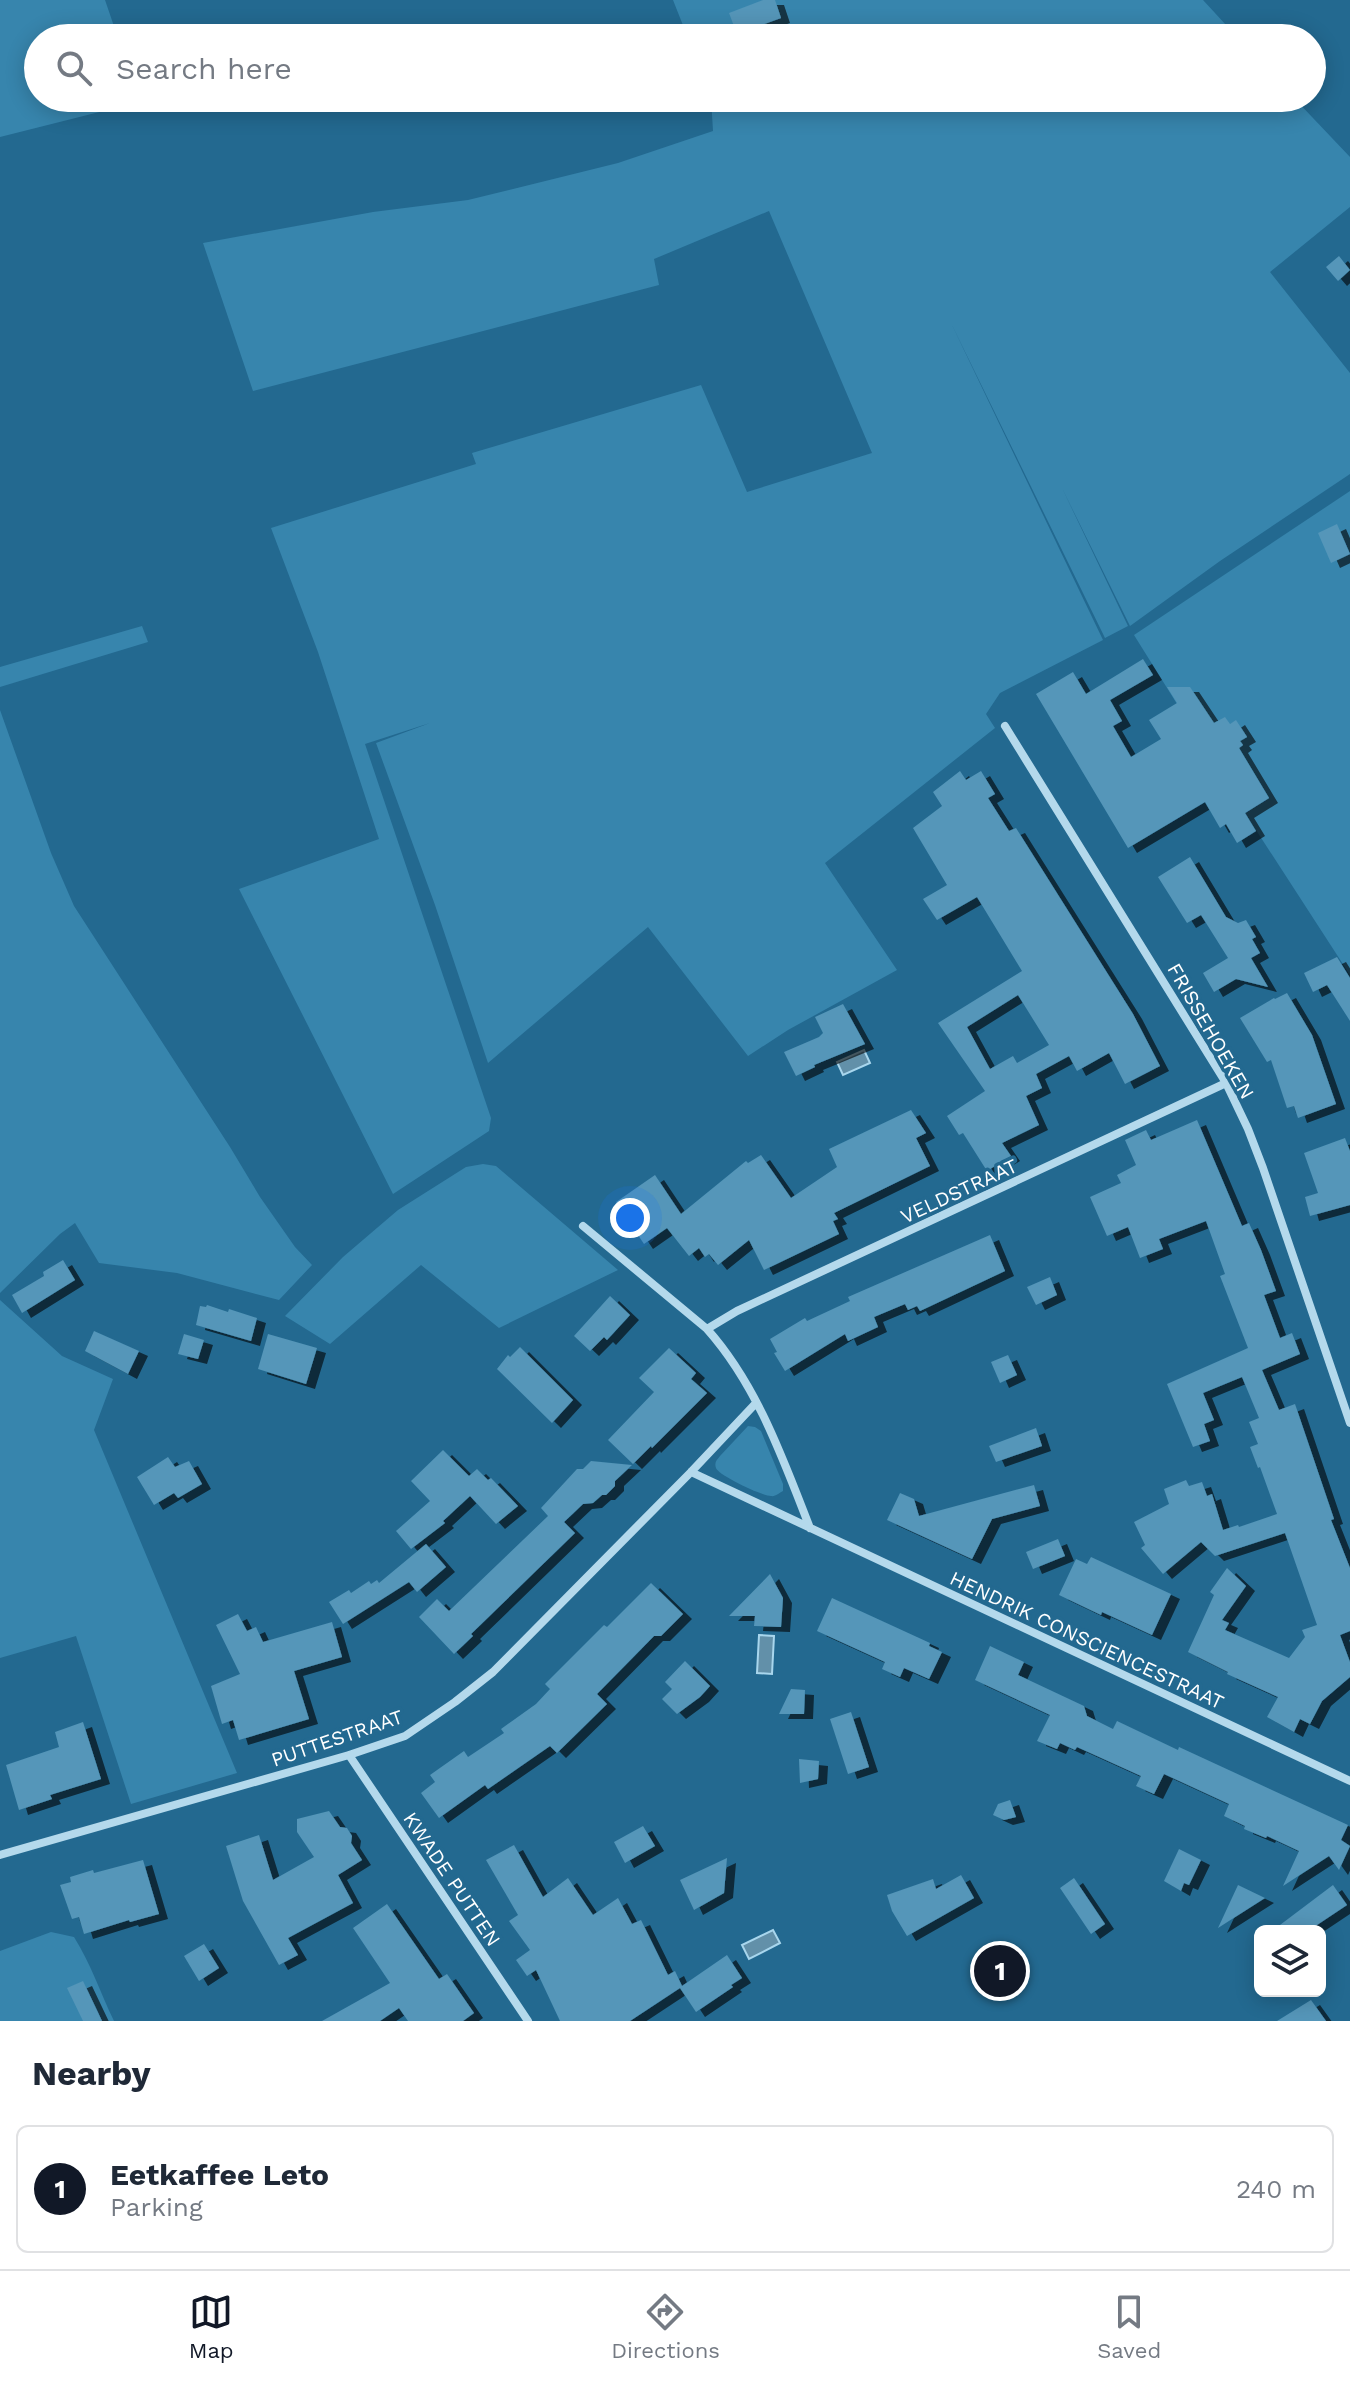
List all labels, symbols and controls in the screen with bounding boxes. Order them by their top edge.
search box [24,24,1326,112]
icon: search [52,46,96,90]
text: Search here [116,51,292,86]
street label: FRISSEHOEKEN [1162,959,1260,1103]
street label: VELDSTRAAT [897,1153,1021,1229]
your location [610,1198,650,1238]
street label: HENDRIK CONSCIENCESTRAAT [946,1566,1228,1714]
street label: PUTTESTRAAT [268,1704,406,1772]
street label: KWADE PUTTEN [398,1807,506,1951]
map controls [1254,1925,1326,1997]
button: layers [1254,1925,1326,1997]
pin: 1 [974,1941,1026,2001]
text: Nearby [32,2053,151,2093]
text: Eetkaffee Leto [110,2157,329,2192]
text: 1 [54,2174,66,2204]
text: 240 m [1236,2174,1316,2204]
text: Parking [110,2192,203,2222]
tab: Map [189,2290,234,2363]
tab: Directions [611,2290,720,2363]
tab: Saved [1097,2290,1161,2363]

